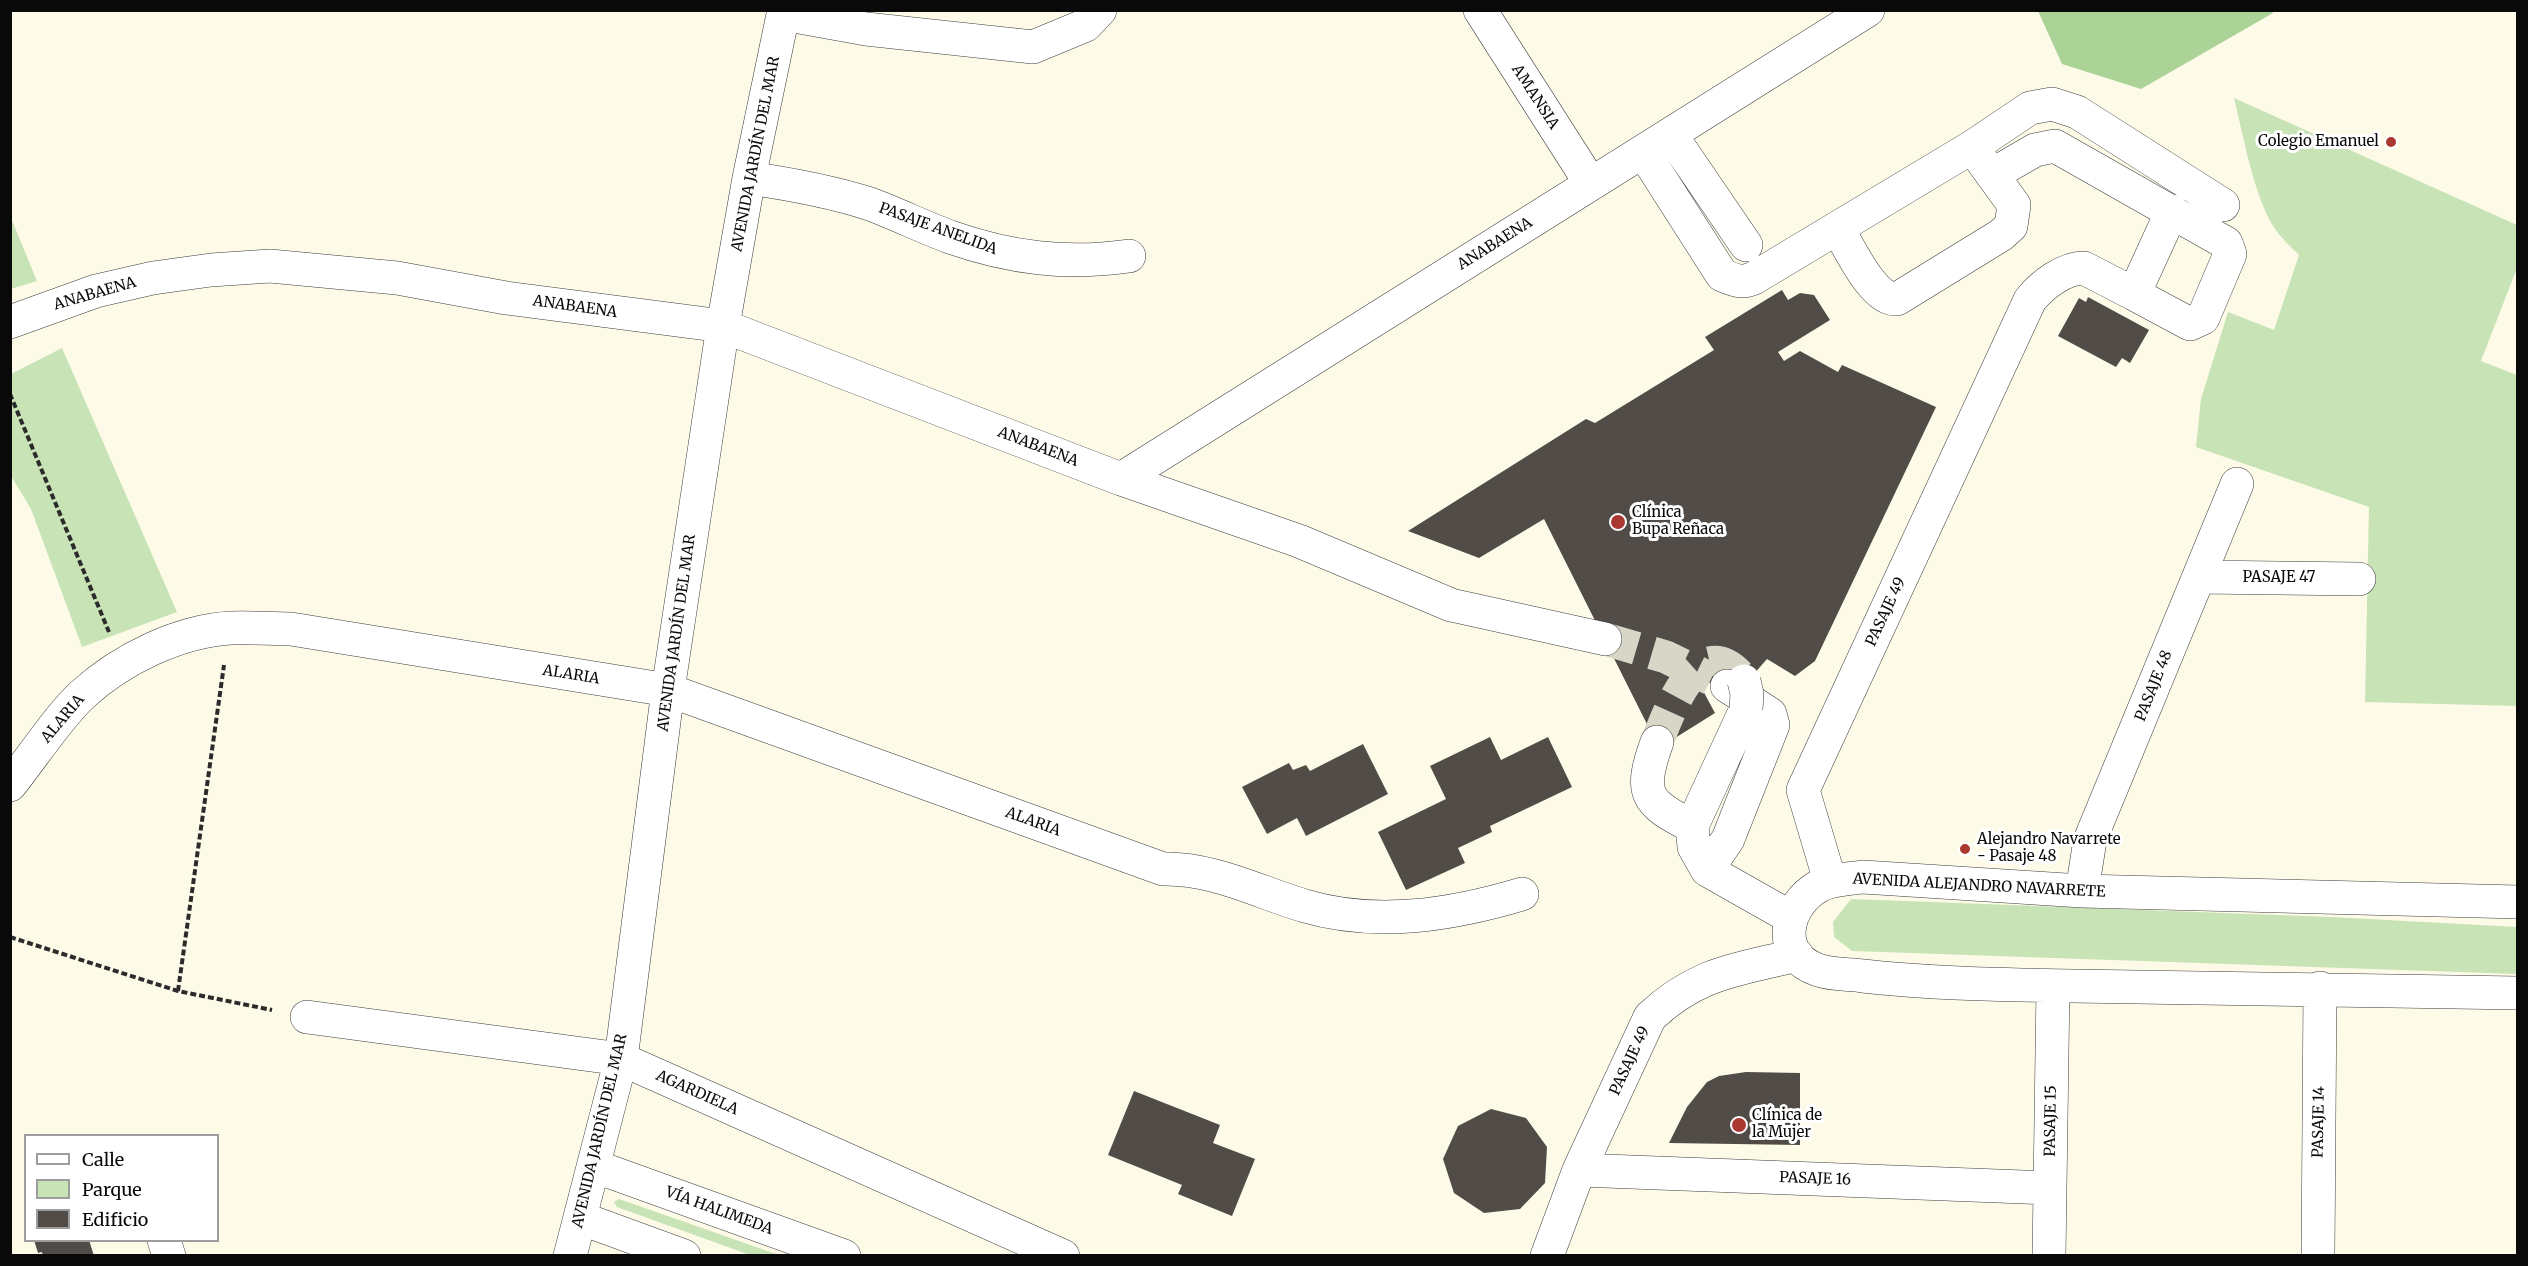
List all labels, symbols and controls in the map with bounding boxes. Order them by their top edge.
street label: AVENIDA JARDÍN DEL MAR [728,55,784,253]
street label: AMANSIA [1507,61,1563,133]
place label: Colegio Emanuel [2258,133,2379,151]
marker: Colegio Emanuel [2384,135,2398,149]
street label: PASAJE ANELIDA [876,199,1000,259]
street label: ANABAENA [1454,214,1536,274]
street label: ANABAENA [52,274,138,314]
street label: ANABAENA [532,292,618,322]
street label: ANABAENA [995,423,1081,471]
place label: Clínica Bupa Reñaca [1632,504,1724,539]
marker: Clínica Bupa Reñaca [1609,513,1627,531]
street label: AVENIDA JARDÍN DEL MAR [654,533,700,733]
street label: PASAJE 47 [2243,569,2315,587]
street label: PASAJE 49 [1862,575,1910,649]
street label: PASAJE 48 [2132,648,2176,724]
street label: ALARIA [541,662,601,688]
street label: ALARIA [38,691,88,747]
street label: ALARIA [1003,804,1063,840]
place label: Alejandro Navarrete - Pasaje 48 [1977,831,2121,866]
marker: Alejandro Navarrete - Pasaje 48 [1958,842,1972,856]
street label: AVENIDA ALEJANDRO NAVARRETE [1852,870,2106,902]
street label: PASAJE 49 [1606,1024,1654,1098]
street label: AVENIDA JARDÍN DEL MAR [569,1032,631,1230]
street label: AGARDIELA [653,1067,741,1119]
street label: PASAJE 15 [2041,1085,2061,1157]
street label: PASAJE 14 [2309,1086,2329,1158]
place label: Clínica de la Mujer [1752,1107,1822,1142]
marker: Clínica de la Mujer [1730,1116,1748,1134]
legend [24,1134,219,1242]
text: Calle [82,1148,124,1171]
street label: PASAJE 16 [1779,1169,1851,1189]
text: Parque [82,1178,142,1201]
street label: VÍA HALIMEDA [663,1183,775,1239]
text: Edificio [82,1208,148,1231]

